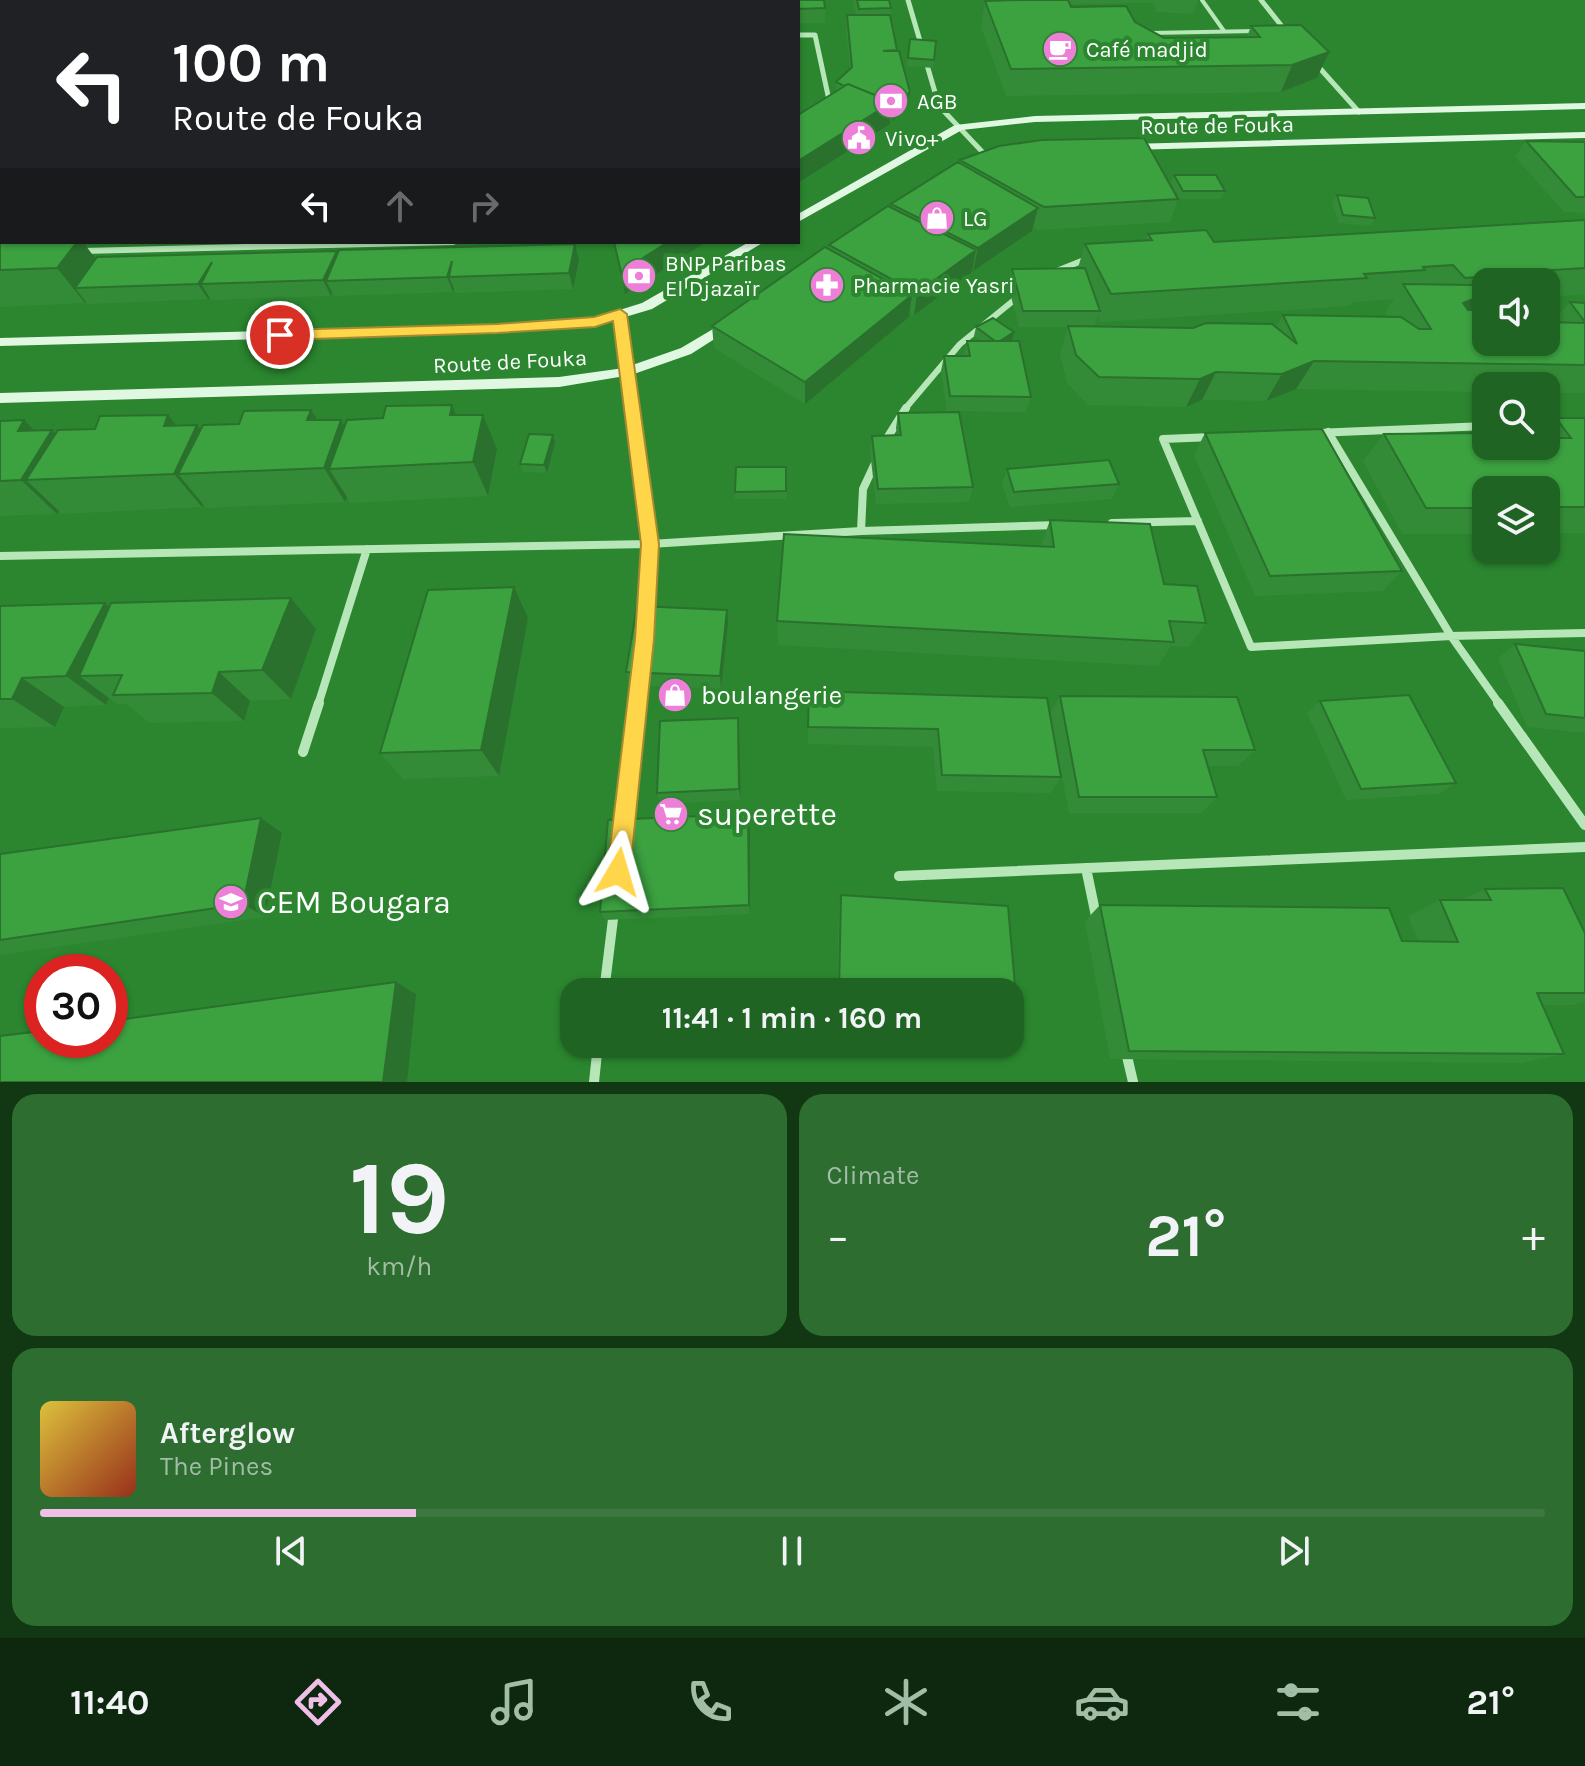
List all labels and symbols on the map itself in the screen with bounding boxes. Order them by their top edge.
cafe icon: Café madjid [1041,30,1079,68]
place label: Café madjid [1086,37,1208,63]
bank icon: AGB [872,82,910,120]
place label: AGB [917,89,957,115]
street label: Route de Fouka [1140,112,1294,140]
public building icon: Vivo+ [840,119,878,157]
place label: Vivo+ [885,126,939,152]
shop icon: LG [918,199,956,237]
place label: LG [963,206,987,232]
place label: BNP Paribas El Djazaïr [665,251,787,302]
bank icon: BNP Paribas El Djazaïr [620,257,658,295]
pharmacy icon: Pharmacie Yasri [808,266,846,304]
place label: Pharmacie Yasri [853,273,1015,299]
pin [246,301,314,369]
street label: Route de Fouka [433,345,588,379]
shop icon: boulangerie [656,676,694,714]
place label: boulangerie [701,680,842,711]
supermarket icon: superette [652,795,690,833]
place label: superette [697,796,837,833]
position arrow [576,830,660,914]
school or university icon: CEM Bougara [212,883,250,921]
place label: CEM Bougara [257,884,451,921]
speed limit sign: 30 [24,954,128,1058]

